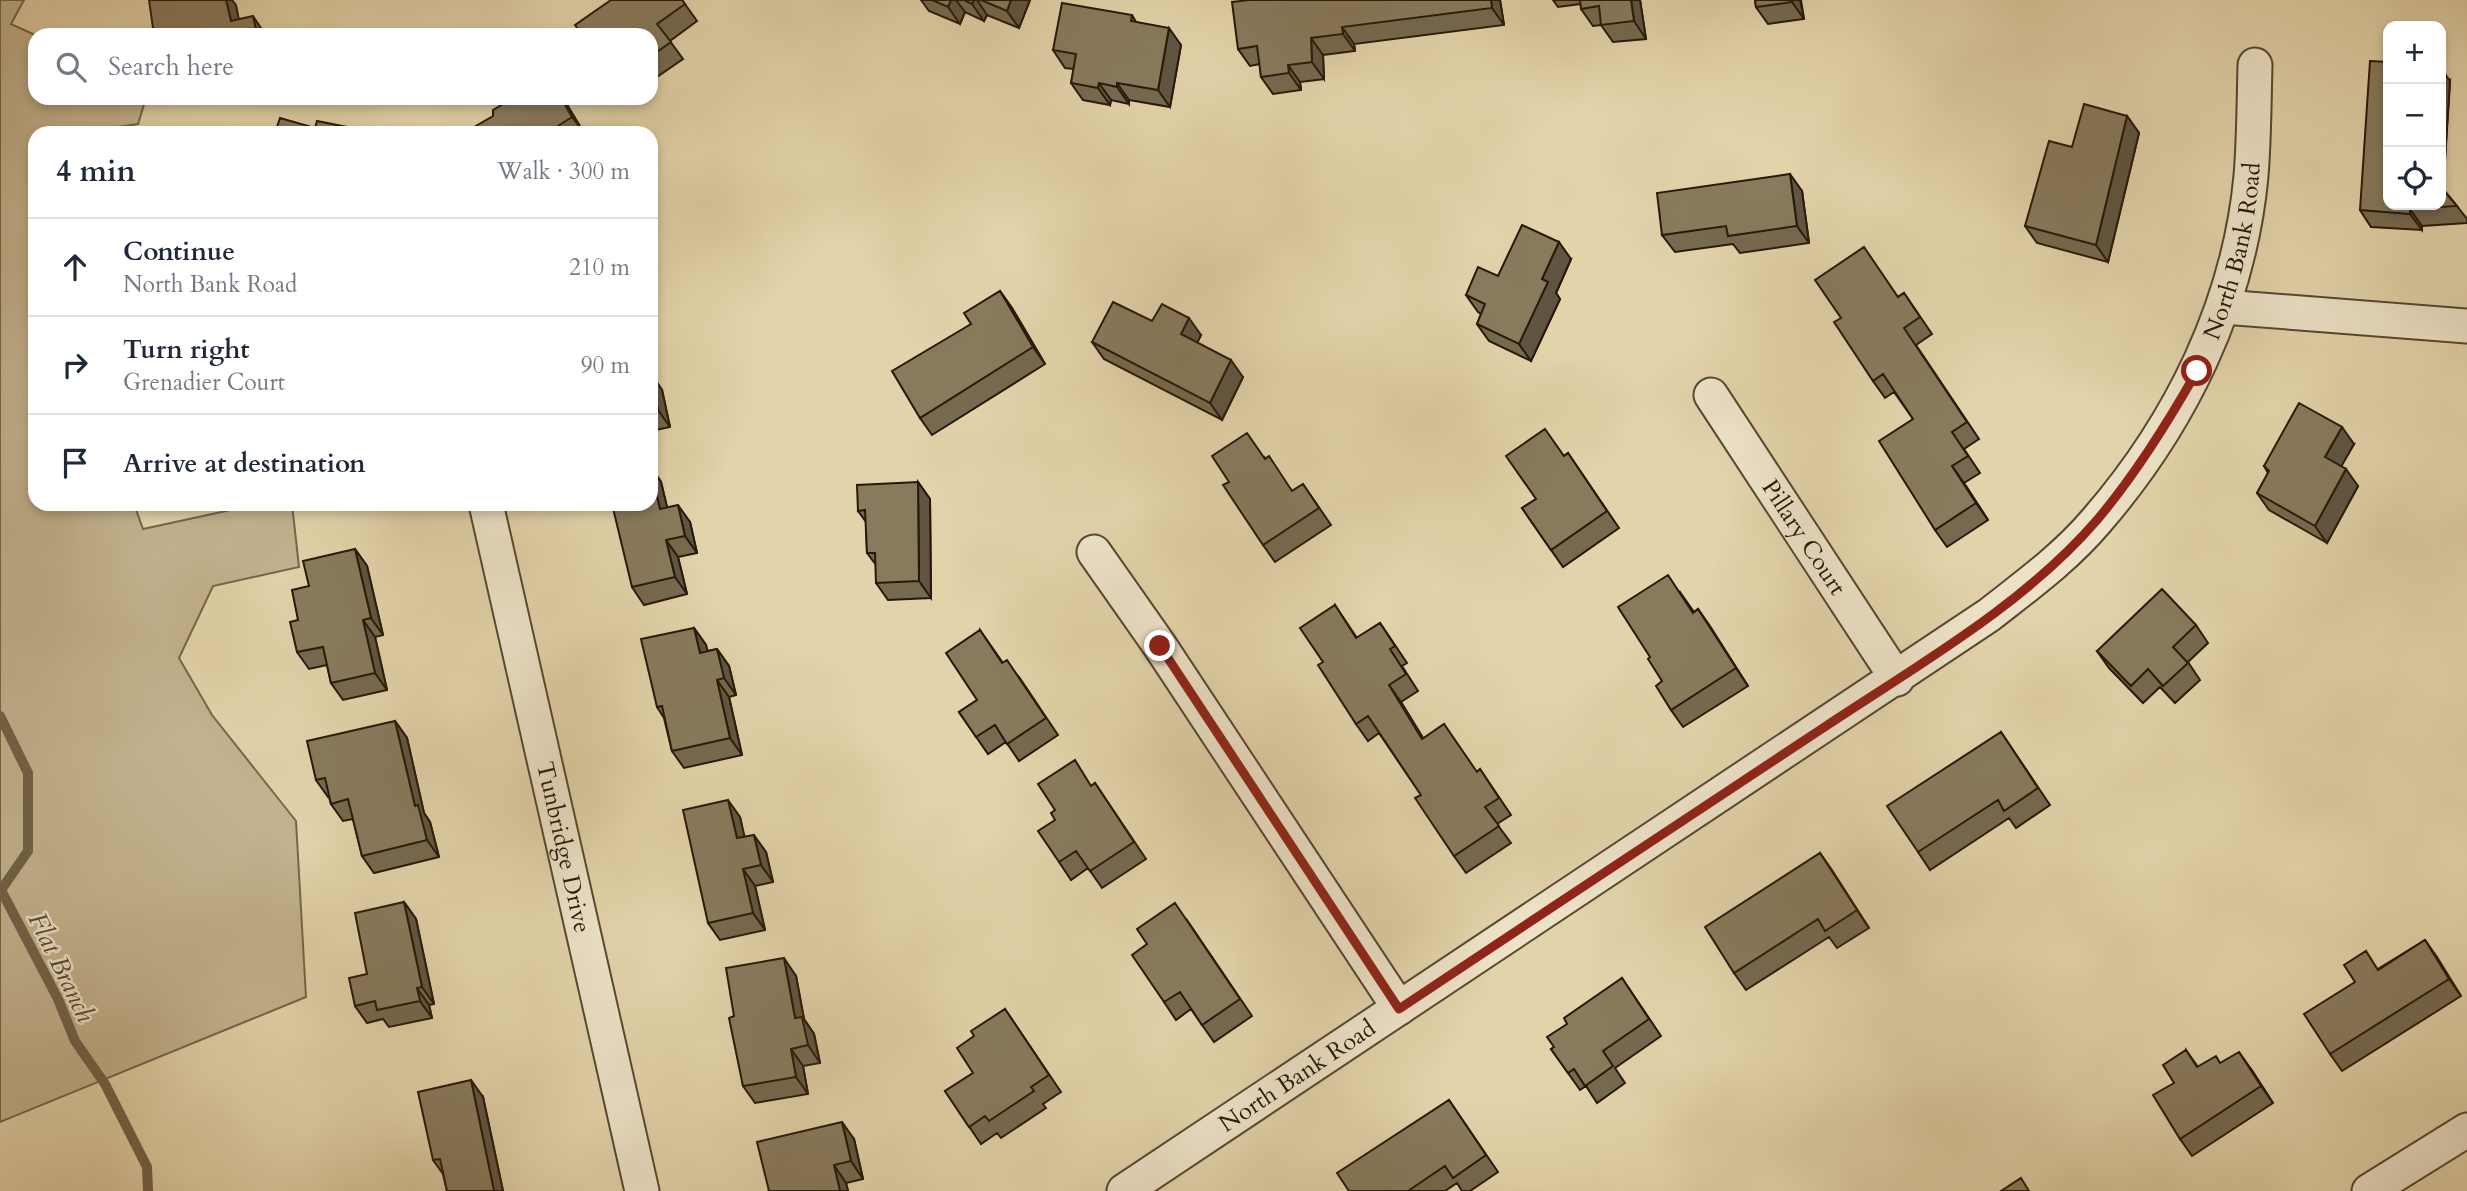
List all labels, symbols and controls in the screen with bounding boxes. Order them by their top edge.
map controls [2383,21,2446,210]
button: + [2383,21,2446,84]
search box [28,28,658,105]
icon: search [52,48,90,86]
text: Search here [108,49,234,84]
button: − [2383,84,2446,147]
button: locate [2383,147,2446,210]
text: 4 min [56,151,136,192]
text: Walk · 300 m [497,156,630,187]
street label: North Bank Road [2195,161,2269,345]
text: Continue [123,234,235,269]
icon: ahead [56,248,94,286]
text: 210 m [569,252,630,283]
text: North Bank Road [123,269,297,300]
text: Turn right [123,332,250,367]
icon: right [56,346,94,384]
text: 90 m [581,350,630,381]
route start [2181,355,2212,386]
text: Grenadier Court [123,367,285,398]
icon: arrive [56,444,94,482]
text: Arrive at destination [123,446,366,481]
street label: Pillary Court [1754,473,1854,602]
route end [1144,630,1175,661]
street label: Tunbridge Drive [528,759,599,936]
water label: Flat Branch [20,906,103,1028]
street label: North Bank Road [1213,1012,1382,1140]

